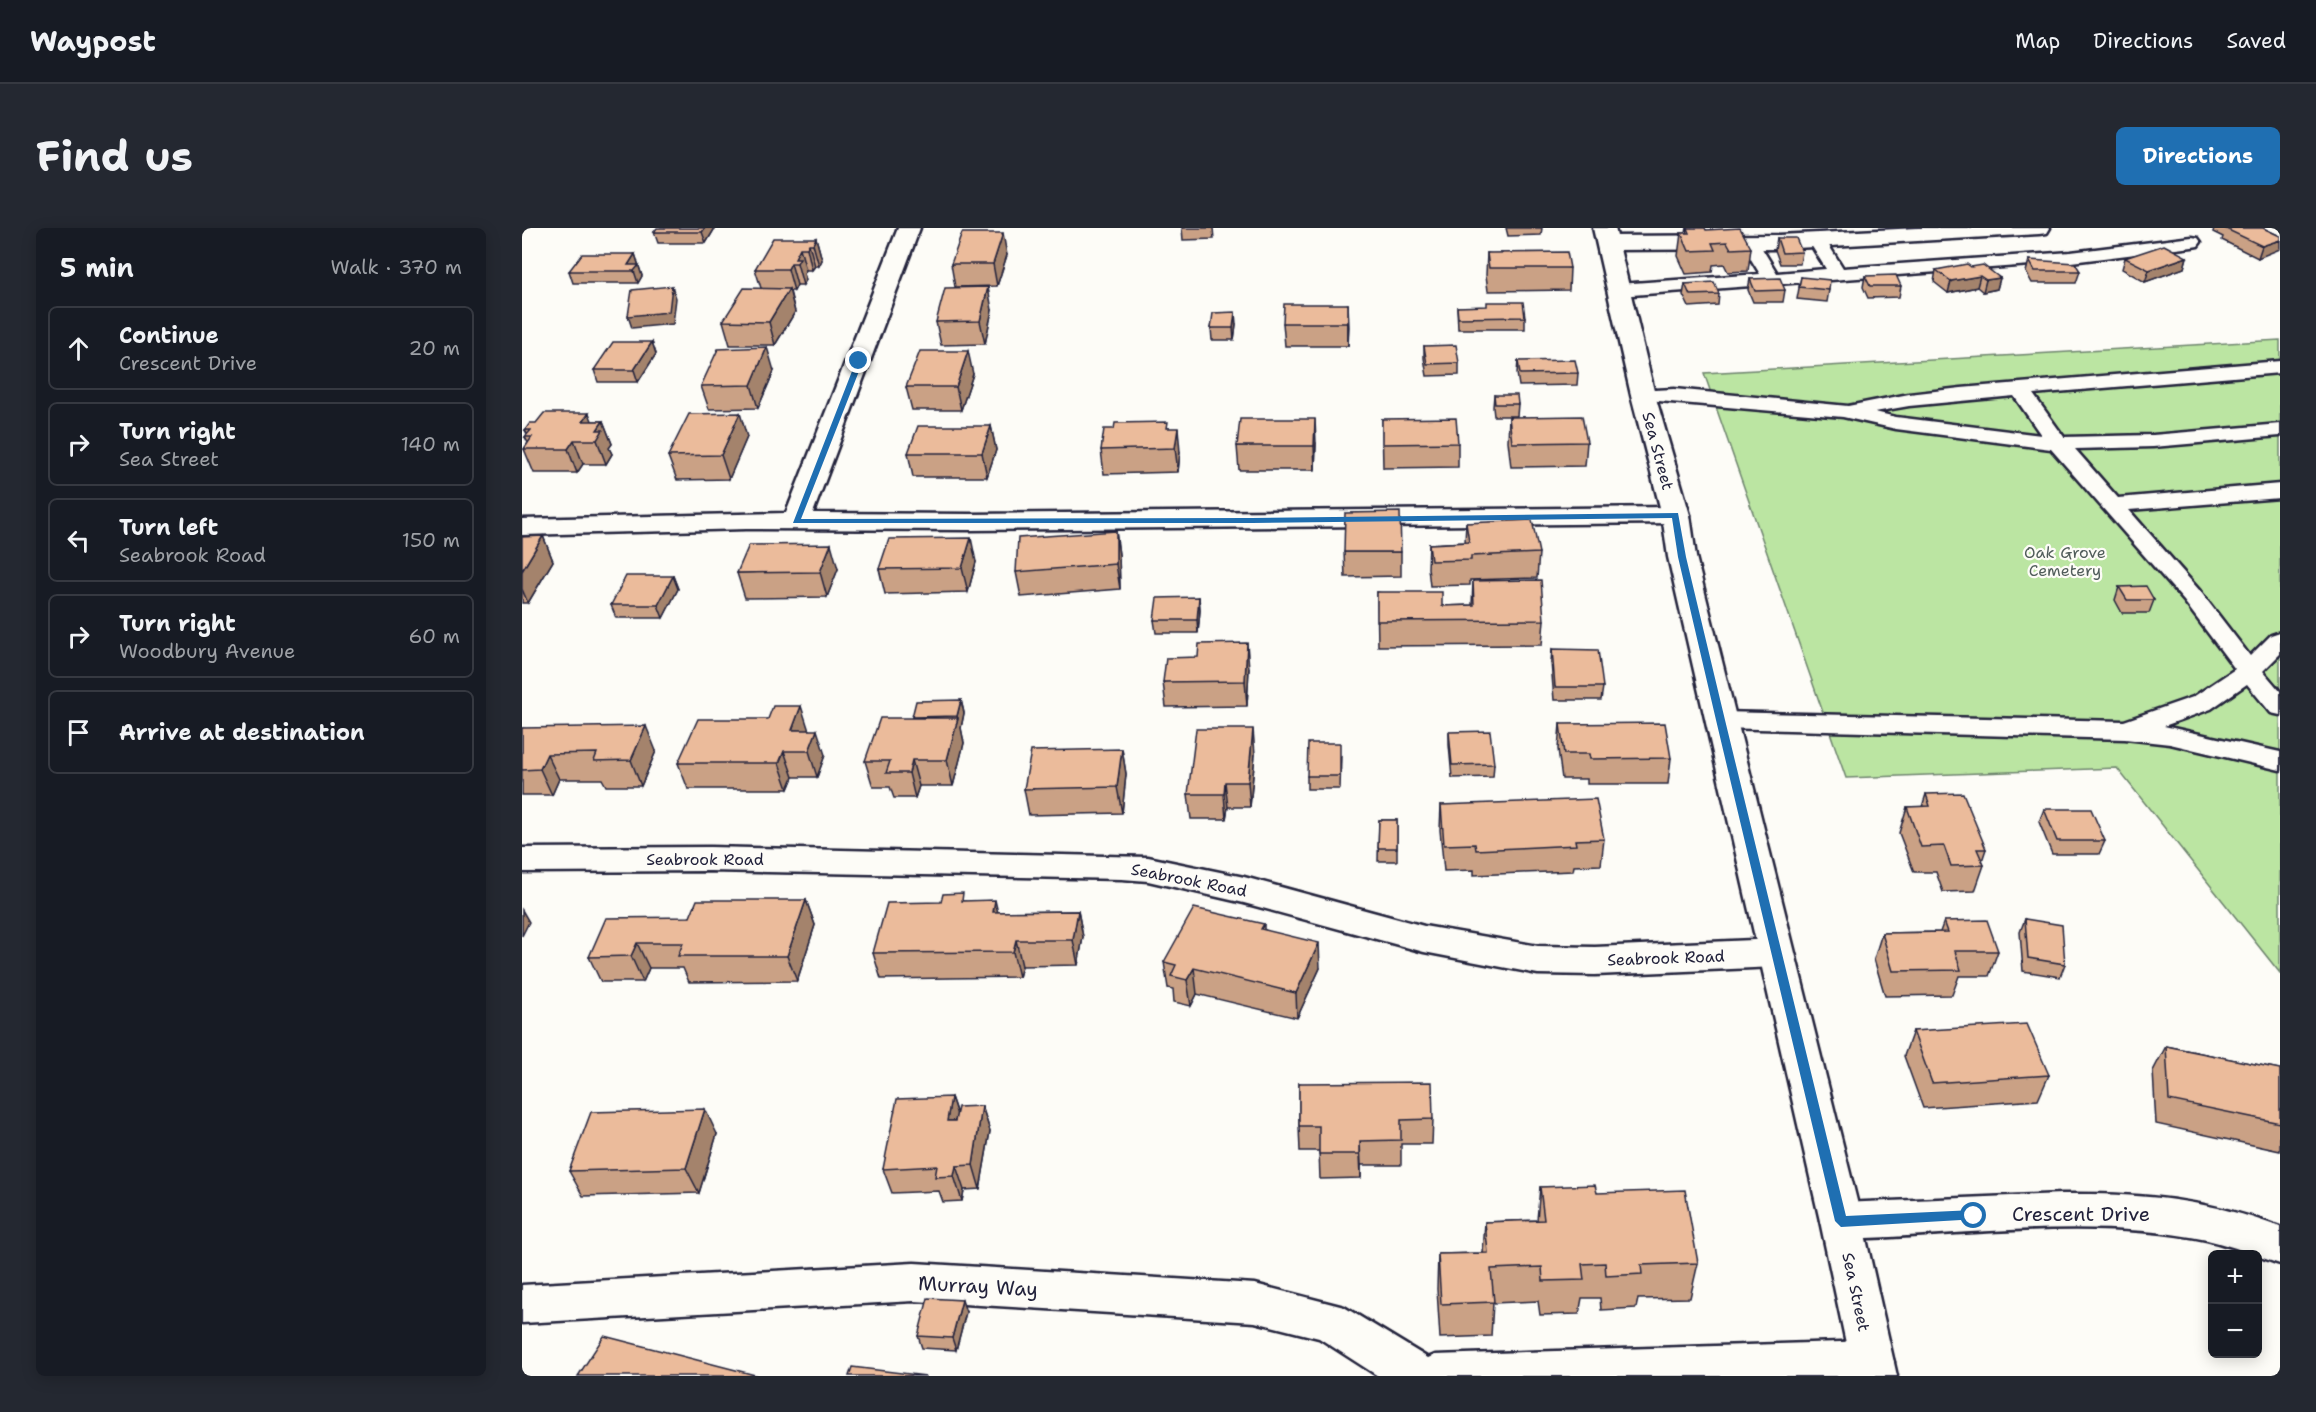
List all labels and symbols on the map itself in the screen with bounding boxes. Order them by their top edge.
route end [845,347,871,373]
street label: Sea Street [1638,410,1678,492]
park label: Oak Grove Cemetery [2024,542,2106,581]
street label: Seabrook Road [646,849,764,870]
street label: Seabrook Road [1129,858,1249,902]
street label: Seabrook Road [1607,945,1725,971]
street label: Crescent Drive [2012,1201,2150,1227]
route start [1960,1202,1986,1228]
street label: Sea Street [1837,1251,1875,1333]
street label: Murray Way [917,1270,1039,1302]

